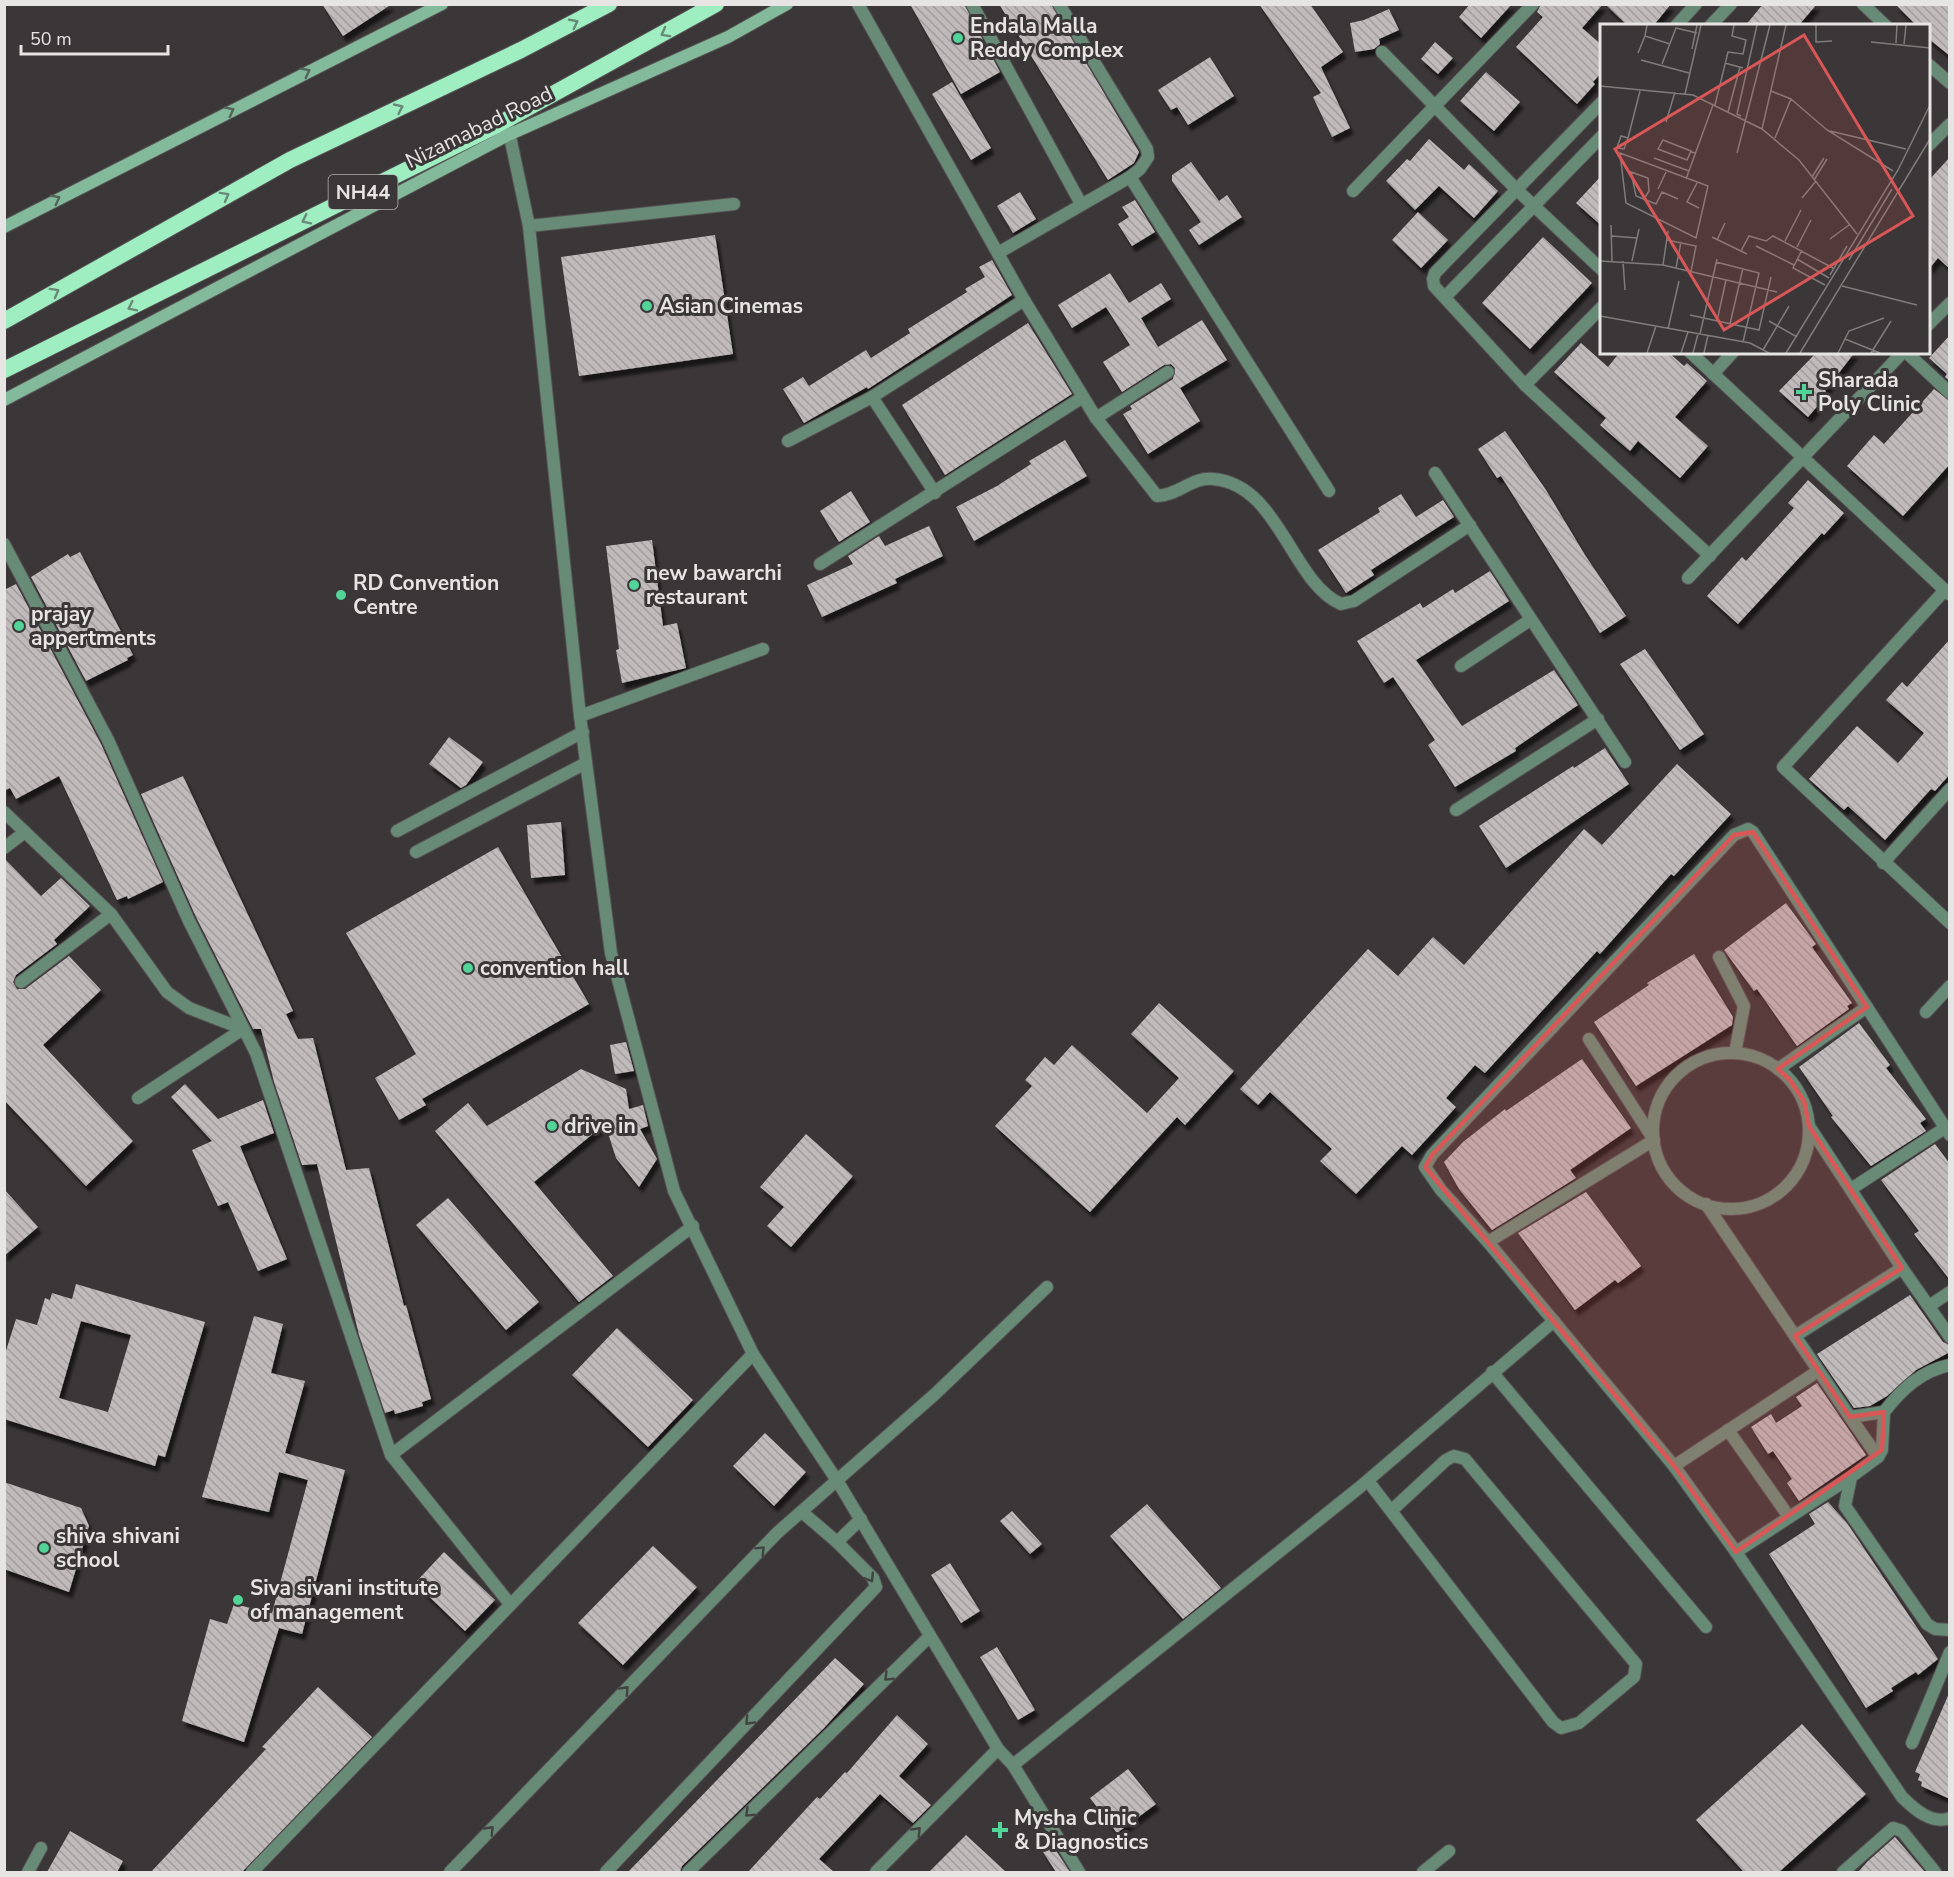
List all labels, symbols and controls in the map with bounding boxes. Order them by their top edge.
place label: Endala Malla Reddy Complex [970,12,1124,64]
scale bar [21,18,168,56]
one-way arrow [568,18,579,30]
inset map [1600,24,1930,354]
one-way arrow [661,26,671,37]
text: 50 m [30,27,72,51]
marker: Endala Malla Reddy Complex [951,31,965,45]
one-way arrow [299,68,310,80]
street label: Nizamabad Road [401,79,557,175]
one-way arrow [393,103,404,115]
one-way arrow [223,106,234,118]
road number: NH44 [328,175,398,209]
one-way arrow [219,192,229,203]
one-way arrow [50,195,61,207]
one-way arrow [302,213,313,225]
one-way arrow [49,288,60,299]
place label: Asian Cinemas [659,292,803,320]
marker: Asian Cinemas [640,299,654,313]
one-way arrow [127,300,138,311]
place label: Sharada Poly Clinic [1818,366,1920,418]
marker: Sharada Poly Clinic [1795,383,1813,401]
place label: new bawarchi restaurant [646,559,782,611]
place label: RD Convention Centre [353,569,499,621]
marker: new bawarchi restaurant [627,578,641,592]
marker: RD Convention Centre [334,588,348,602]
place label: prajay appertments [31,600,156,652]
marker: prajay appertments [12,619,26,633]
place label: convention hall [480,954,629,982]
marker: convention hall [461,961,475,975]
place label: drive in [564,1112,636,1140]
marker: drive in [545,1119,559,1133]
place label: shiva shivani school [56,1522,180,1574]
marker: shiva shivani school [37,1541,51,1555]
one-way arrow [753,1546,764,1557]
one-way arrow [863,1572,875,1582]
place label: Siva sivani institute of management [250,1574,439,1626]
marker: Siva sivani institute of management [231,1593,245,1607]
one-way arrow [885,1670,895,1681]
one-way arrow [618,1686,629,1696]
one-way arrow [745,1714,756,1725]
place label: Mysha Clinic & Diagnostics [1014,1804,1149,1856]
one-way arrow [745,1806,756,1817]
marker: Mysha Clinic & Diagnostics [991,1821,1009,1839]
one-way arrow [483,1827,494,1837]
one-way arrow [910,1827,921,1837]

